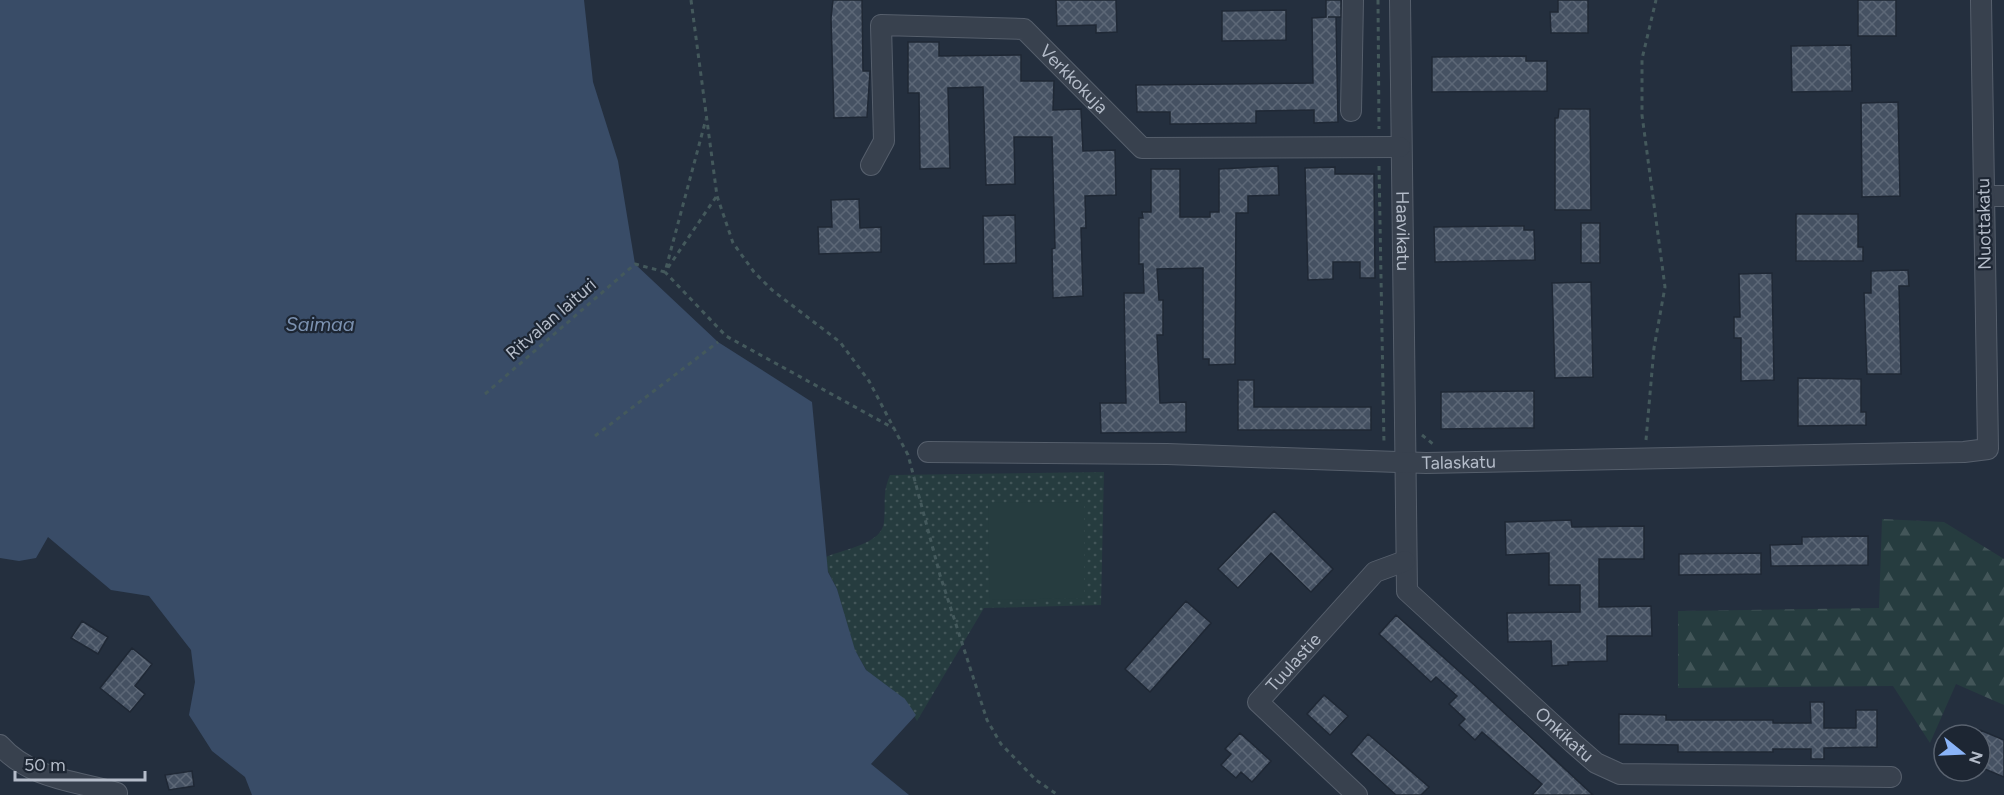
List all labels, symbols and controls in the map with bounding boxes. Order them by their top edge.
street label: Verkkokuja [1035,40,1113,118]
street label: Nuottakatu [1972,178,1996,270]
street label: Haavikatu [1391,191,1414,271]
street label: Ritvalan laituri [501,274,601,364]
water label: Saimaa [285,312,355,336]
street label: Talaskatu [1422,451,1496,474]
street label: Tuulastie [1261,628,1326,696]
street label: Onkikatu [1530,703,1598,767]
north arrow [1932,723,1992,783]
scale bar [15,744,146,782]
text: N [1965,749,1987,766]
text: 50 m [24,754,66,776]

